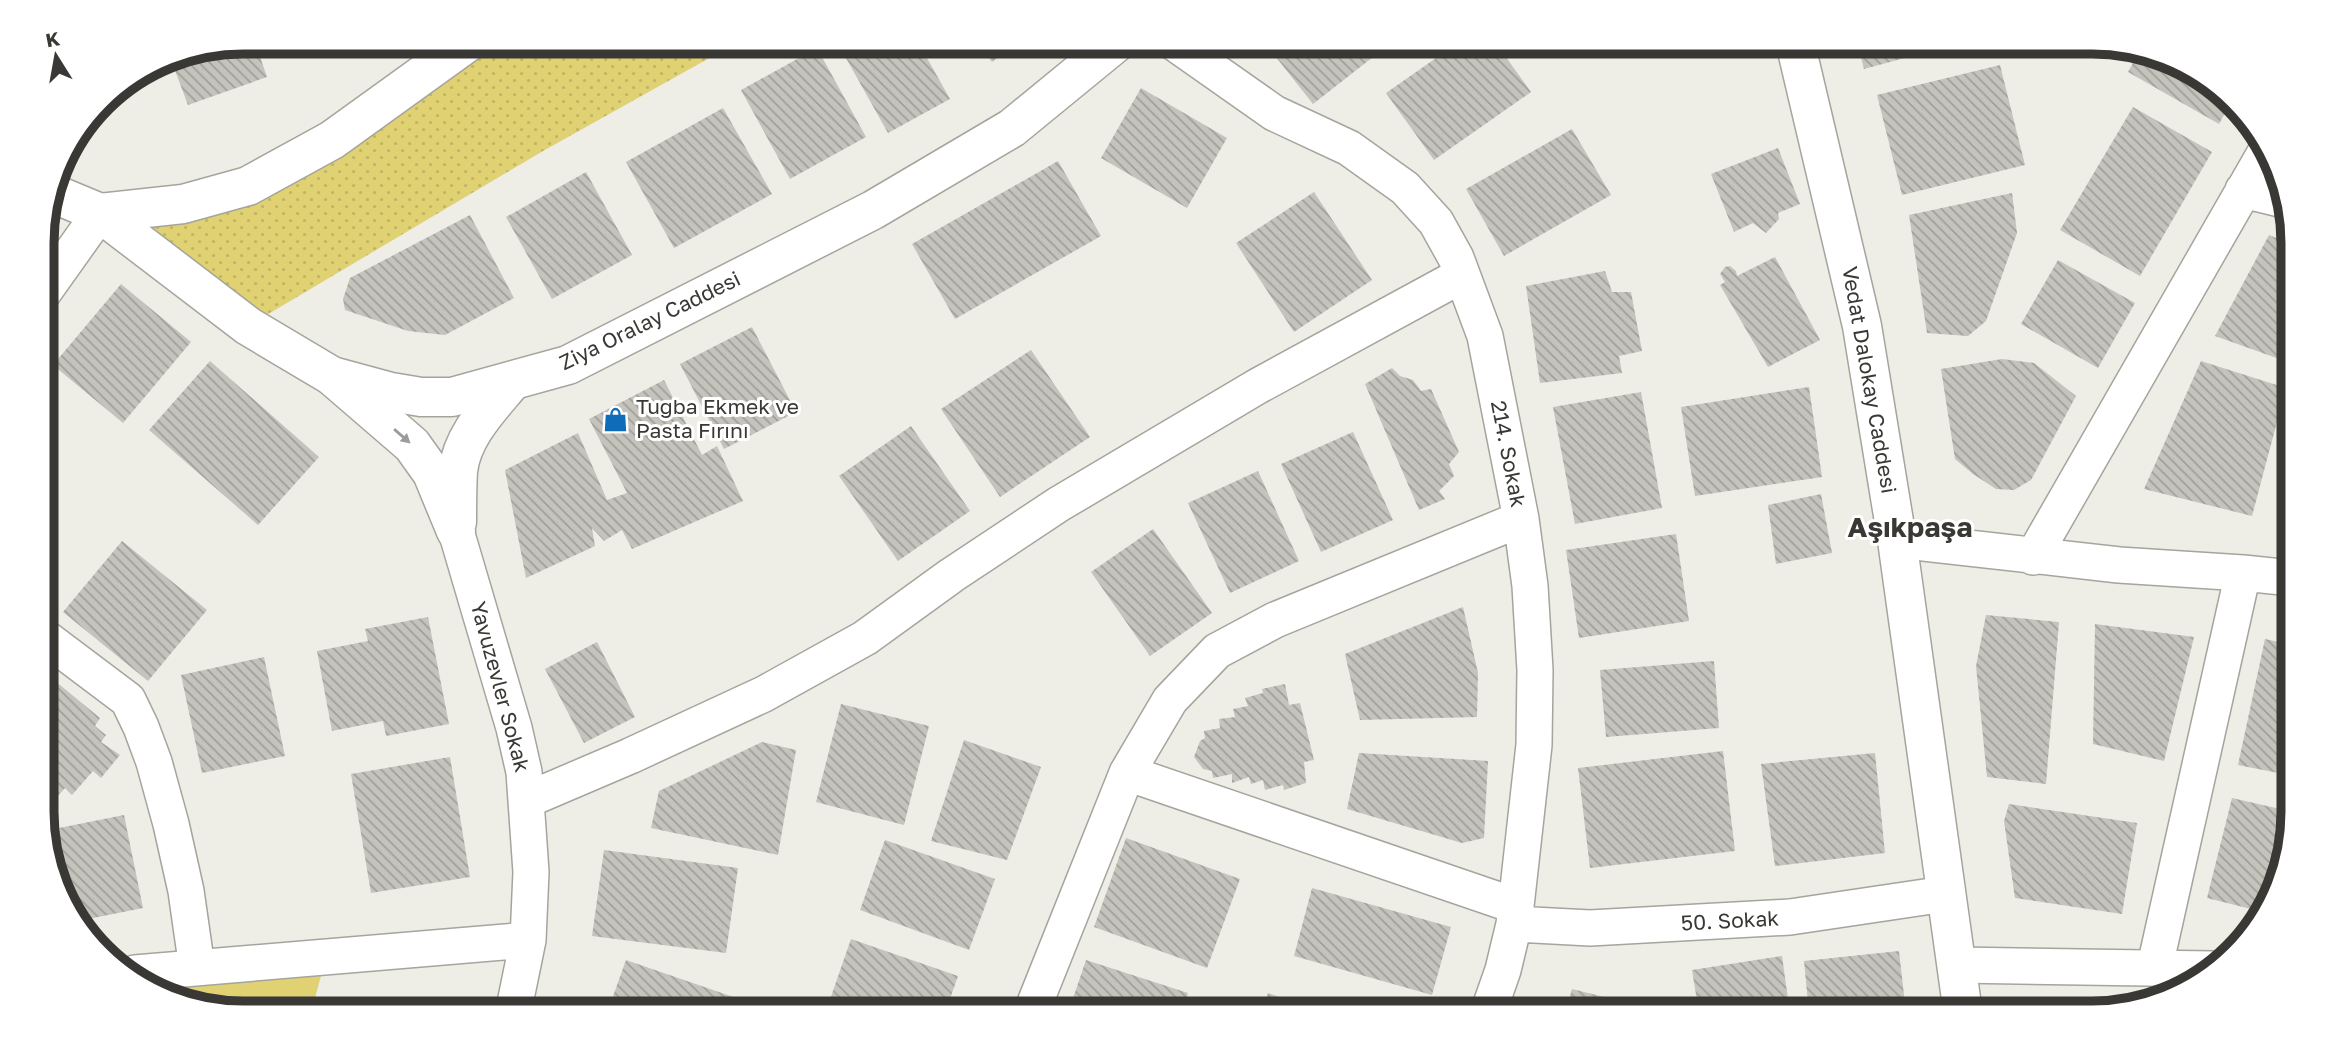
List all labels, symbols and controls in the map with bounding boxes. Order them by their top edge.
north arrow [21,21,91,91]
text: K [44,26,62,51]
street label: Vedat Dalokay Caddesi [1837,264,1903,495]
street label: Ziya Oralay Caddesi [555,265,744,375]
place label: Tuğba Ekmek ve Pasta Fırını [636,393,799,443]
street label: 214. Sokak [1486,398,1532,510]
shop icon: Tuğba Ekmek ve Pasta Fırını [602,405,630,433]
one-way arrow [393,428,411,444]
district label: Aşıkpaşa [1848,510,1972,543]
street label: Yavuzevler Sokak [466,599,536,775]
street label: 50. Sokak [1680,904,1780,936]

